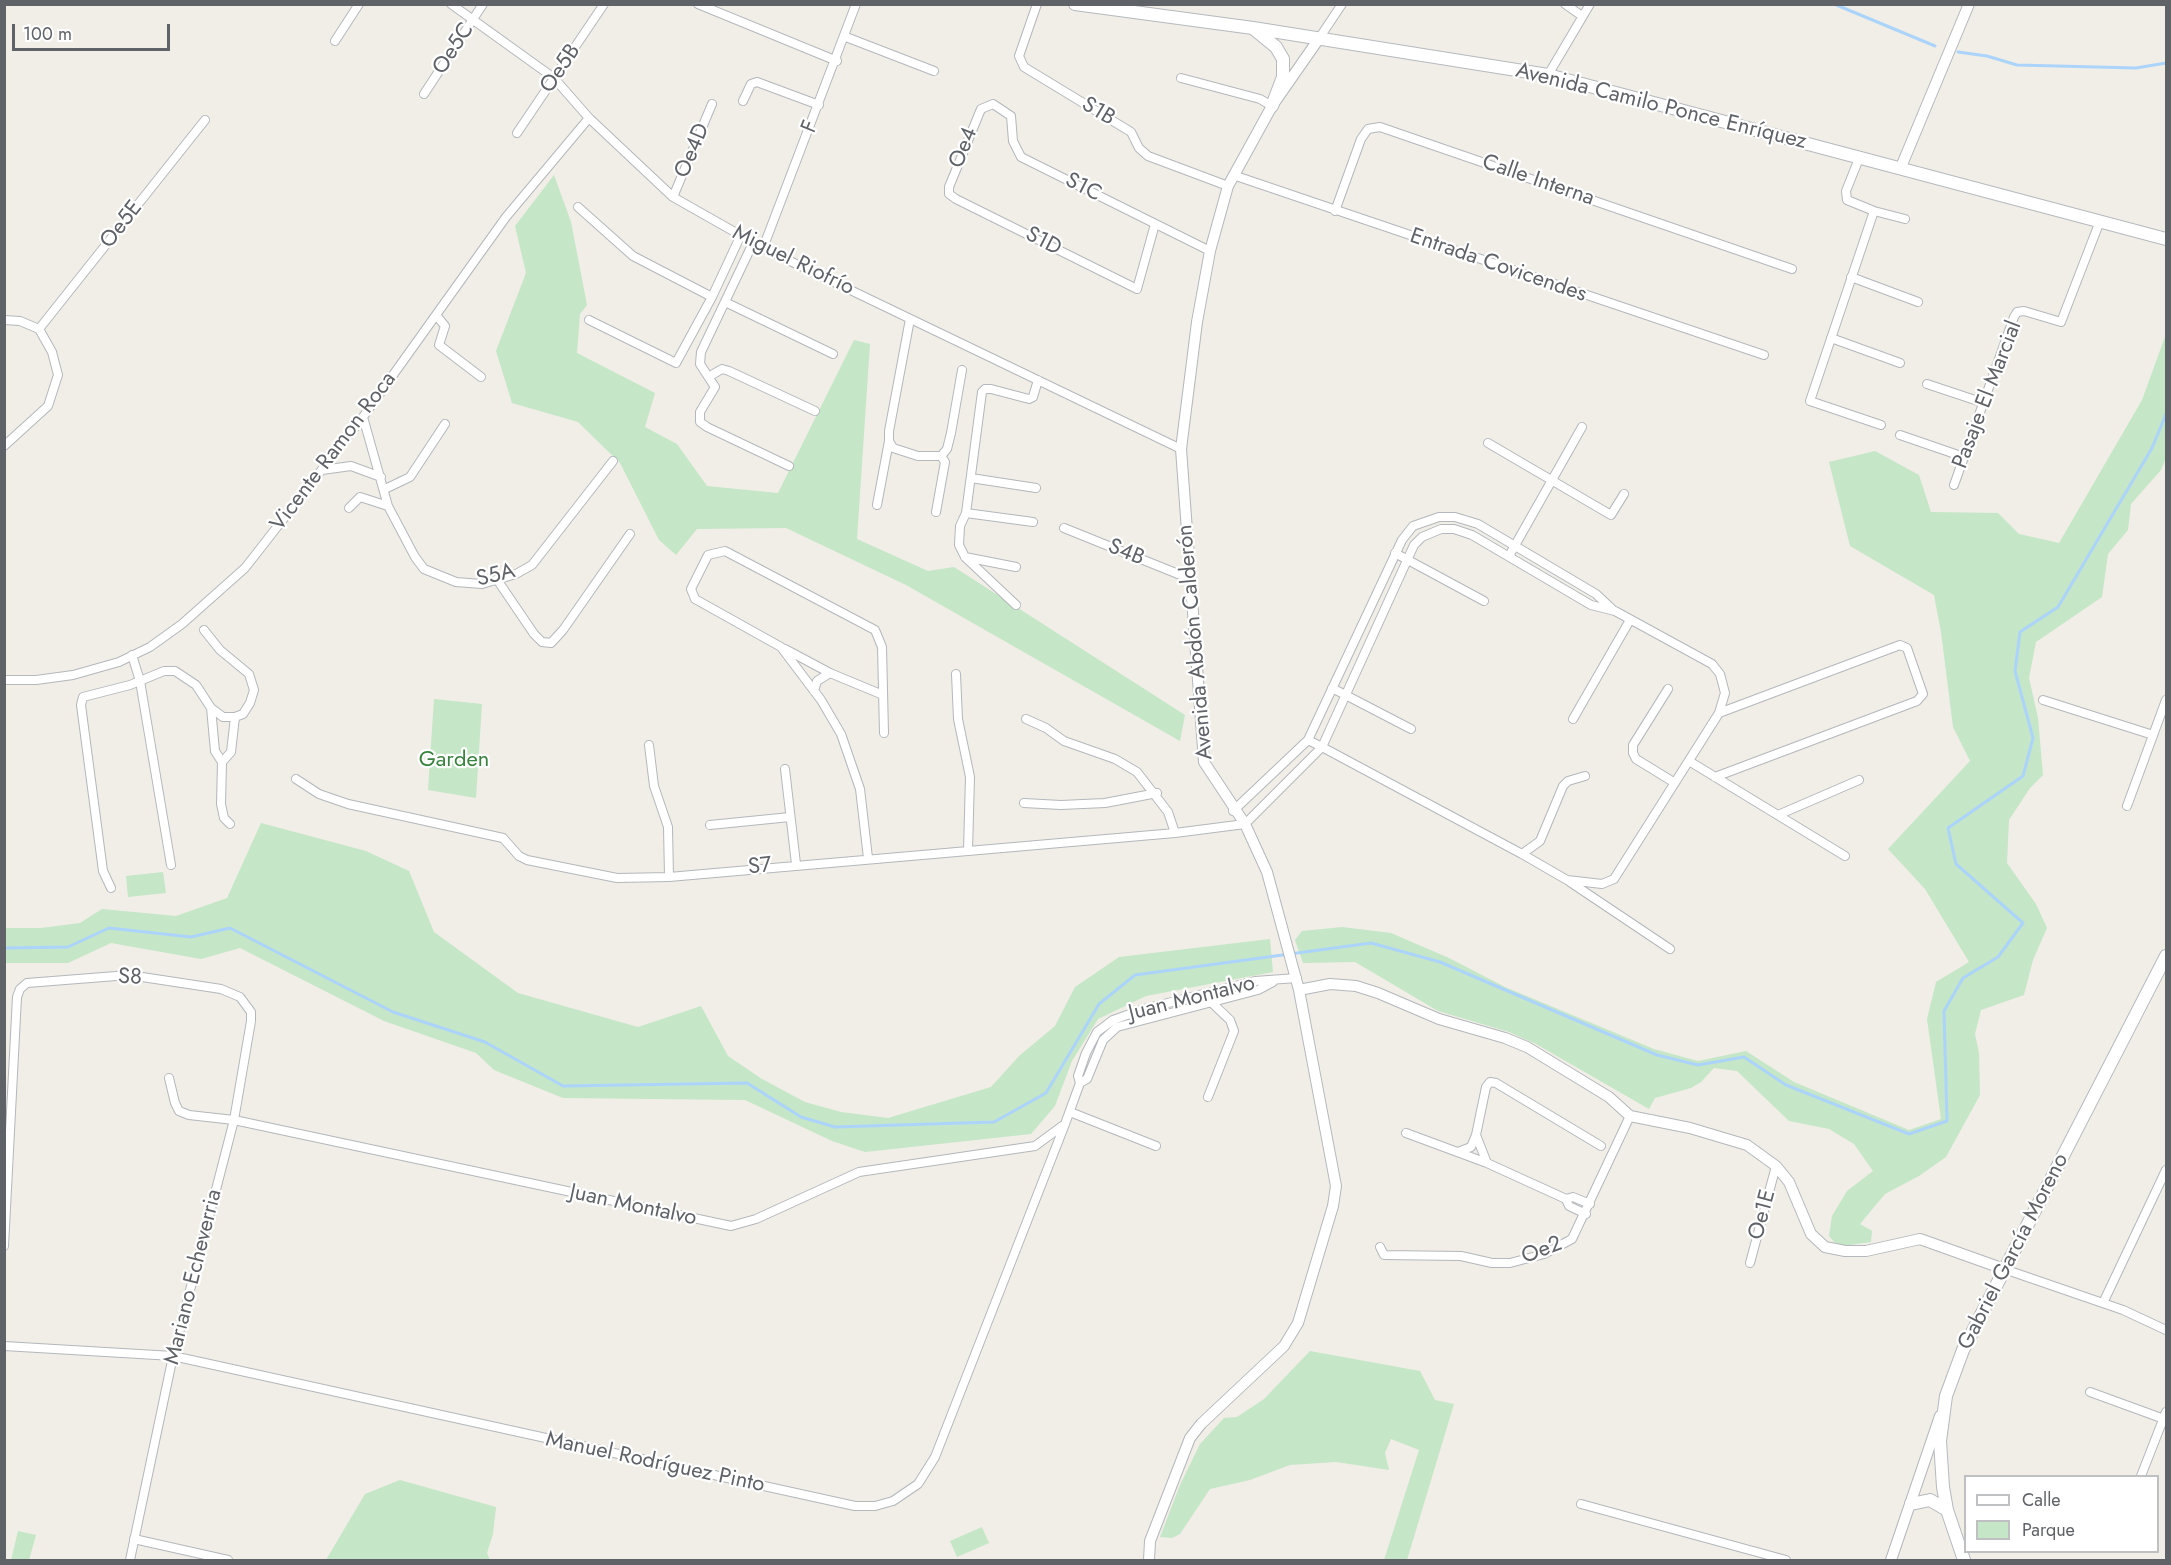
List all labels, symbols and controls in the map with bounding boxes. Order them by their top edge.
scale bar [15,12,172,50]
street label: Oe5C [428,18,480,80]
text: 100 m [23,21,72,47]
street label: Oe5B [535,39,587,99]
street label: Avenida Camilo Ponce Enríquez [1513,58,1809,156]
street label: S1B [1077,92,1119,132]
street label: F [797,117,825,137]
street label: Oe4D [670,120,716,182]
street label: Oe4 [944,124,984,172]
street label: Calle Interna [1478,149,1598,213]
street label: S1C [1061,168,1105,208]
street label: Oe5E [95,196,149,254]
street label: Miguel Riofrío [728,220,858,302]
street label: S1D [1021,222,1065,262]
street label: Entrada Covicendes [1406,223,1590,309]
street label: Pasaje El Marcial [1948,317,2028,473]
street label: Vicente Ramon Roca [266,367,402,537]
street label: Avenida Abdón Calderón [1173,523,1219,761]
street label: S4B [1104,534,1148,572]
street label: S5A [474,558,518,594]
park label: Garden [419,748,489,774]
street label: S7 [747,853,773,881]
street label: S8 [118,964,142,992]
street label: Juan Montalvo [1126,971,1258,1027]
street label: Gabriel García Moreno [1953,1149,2075,1355]
street label: Juan Montalvo [567,1180,699,1232]
street label: Mariano Echeverria [159,1187,229,1367]
street label: Oe1E [1744,1187,1782,1243]
street label: Oe2 [1518,1231,1566,1271]
street label: Manuel Rodríguez Pinto [543,1427,767,1499]
legend [1964,1475,2159,1553]
text: Calle [2022,1487,2061,1513]
text: Parque [2022,1517,2075,1543]

